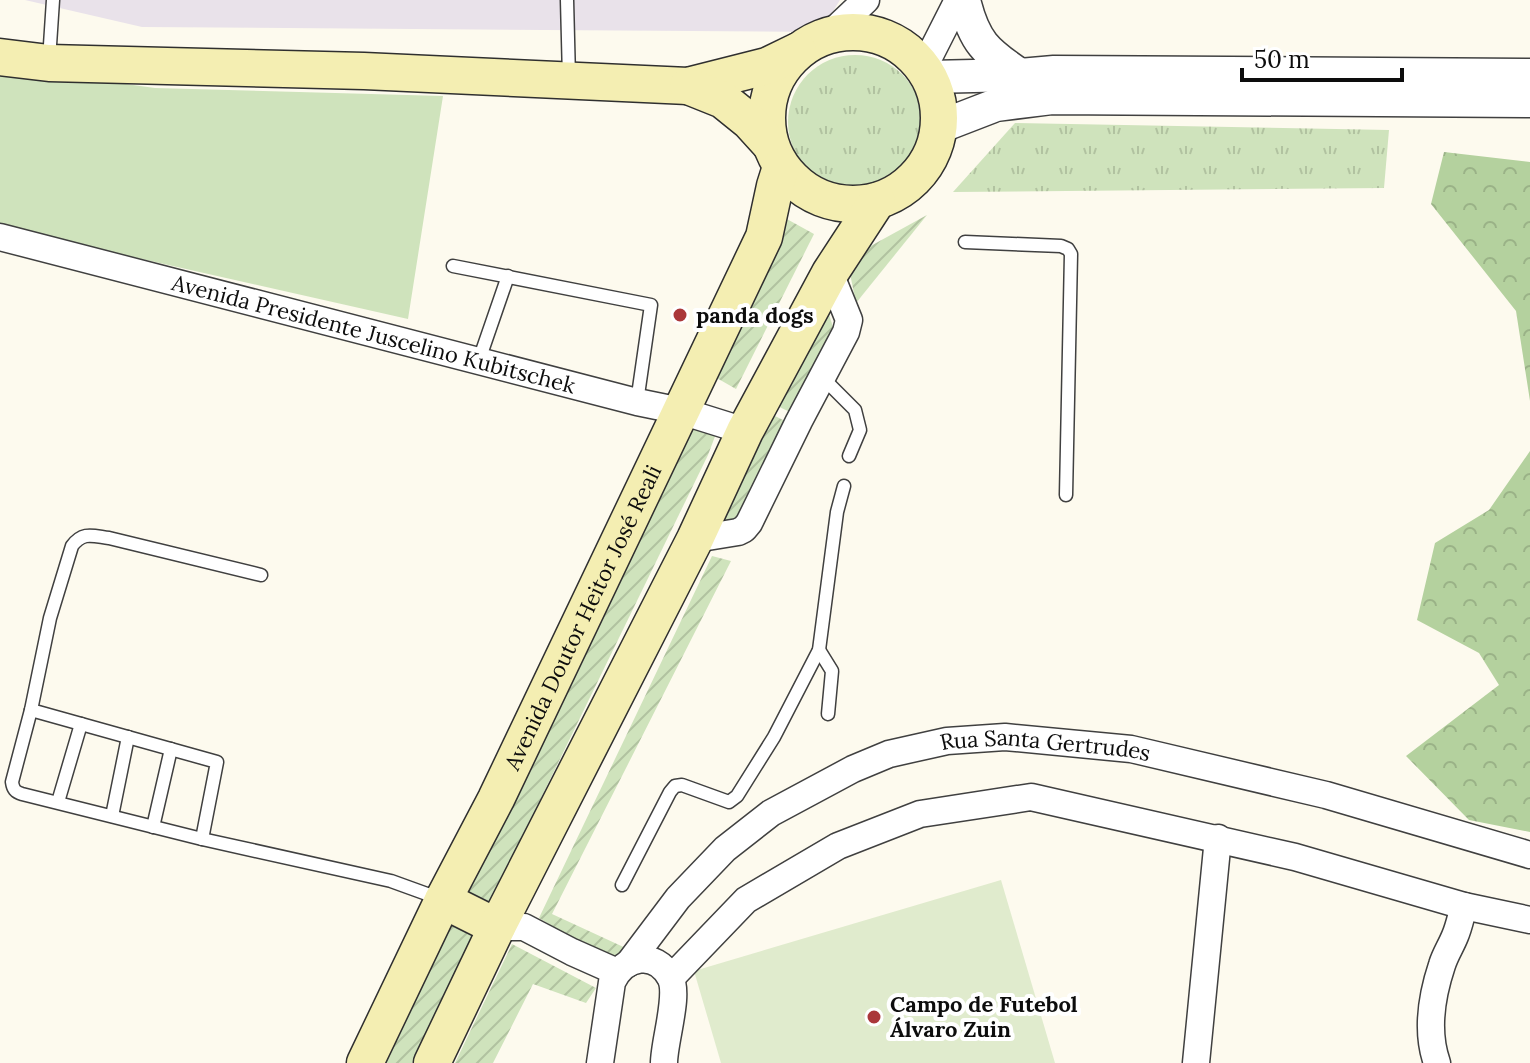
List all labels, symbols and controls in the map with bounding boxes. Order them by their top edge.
scale bar [1242,32,1402,82]
text: 50 m [1254,44,1310,75]
street label: Avenida Presidente Juscelino Kubitschek [168,268,579,400]
place label: panda dogs [696,301,814,329]
marker: panda dogs [671,306,689,324]
street label: Avenida Doutor Heitor José Reali [497,460,667,776]
street label: Rua Santa Gertrudes [937,723,1154,767]
place label: Campo de Futebol Álvaro Zuin [890,990,1078,1043]
marker: Campo de Futebol Álvaro Zuin [865,1008,883,1026]

